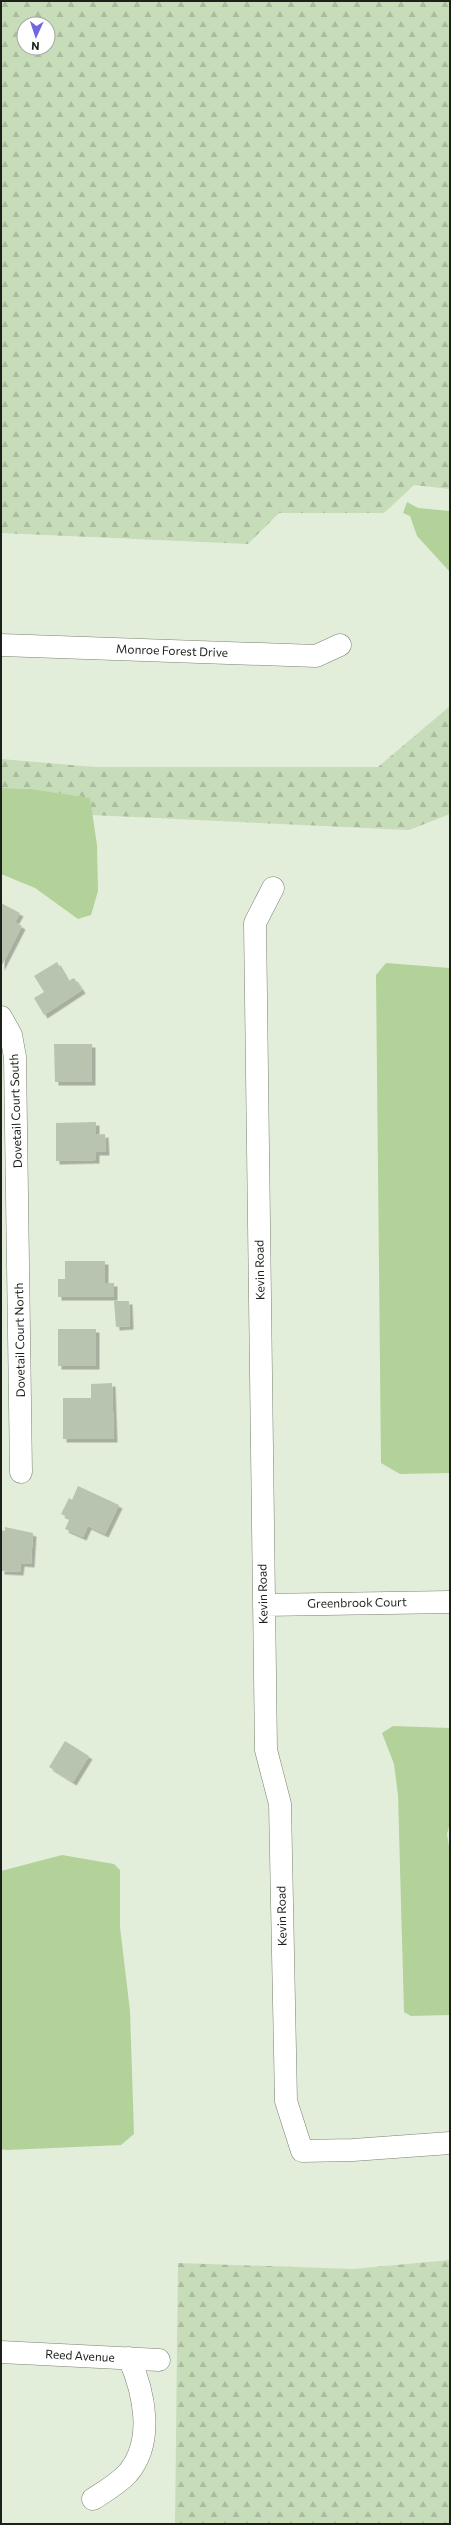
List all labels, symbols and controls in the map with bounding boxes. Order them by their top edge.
north arrow [16,16,56,56]
text: N [31,40,40,53]
street label: Monroe Forest Drive [116,641,228,659]
street label: Dovetail Court South [6,1054,24,1168]
street label: Kevin Road [251,1240,267,1300]
street label: Dovetail Court North [11,1283,27,1397]
street label: Kevin Road [254,1564,270,1624]
street label: Greenbrook Court [307,1594,407,1610]
street label: Kevin Road [273,1886,289,1946]
street label: Reed Avenue [45,2346,115,2364]

